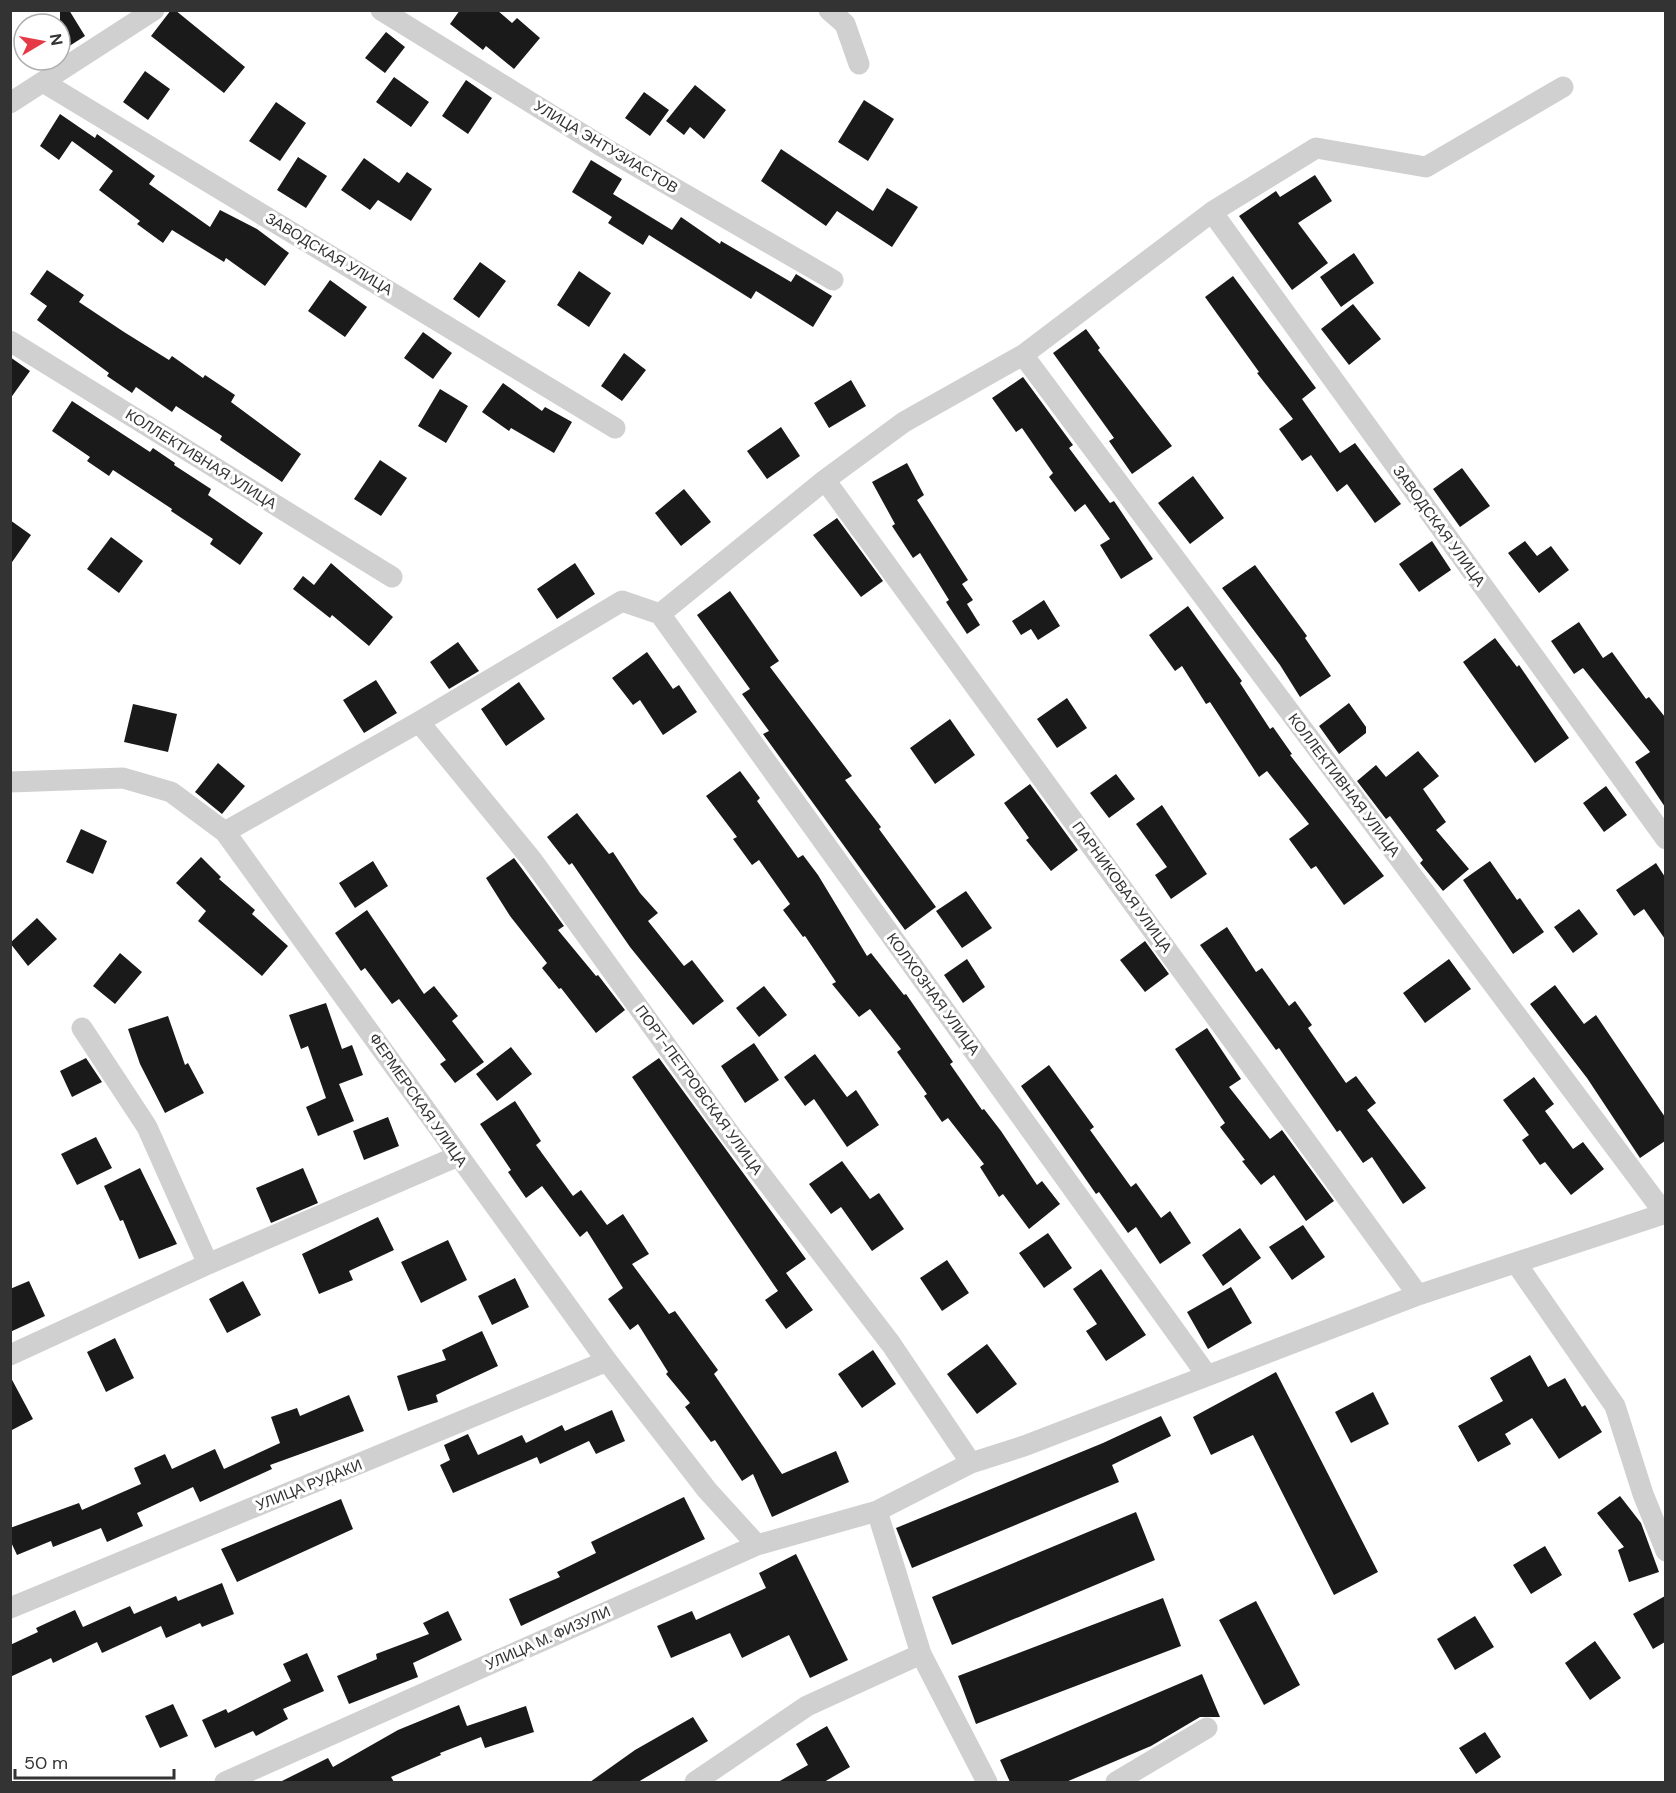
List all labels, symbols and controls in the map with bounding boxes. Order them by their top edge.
north arrow [12,12,72,72]
text: N [45,32,68,47]
street label: УЛИЦА ЭНТУЗИАСТОВ [530,96,682,198]
street label: ЗАВОДСКАЯ УЛИЦА [262,208,396,300]
street label: КОЛЛЕКТИВНАЯ УЛИЦА [122,404,280,514]
street label: ЗАВОДСКАЯ УЛИЦА [1388,461,1490,591]
street label: КОЛЛЕКТИВНАЯ УЛИЦА [1283,709,1405,861]
street label: ПАРНИКОВАЯ УЛИЦА [1068,817,1176,957]
street label: КОЛХОЗНАЯ УЛИЦА [882,929,984,1059]
street label: ПОРТ-ПЕТРОВСКАЯ УЛИЦА [631,1001,767,1179]
street label: ФЕРМЕРСКАЯ УЛИЦА [364,1029,472,1171]
street label: УЛИЦА РУДАКИ [253,1455,365,1515]
street label: УЛИЦА М. ФИЗУЛИ [482,1601,614,1675]
scale bar [15,1742,174,1780]
text: 50 m [24,1751,68,1775]

